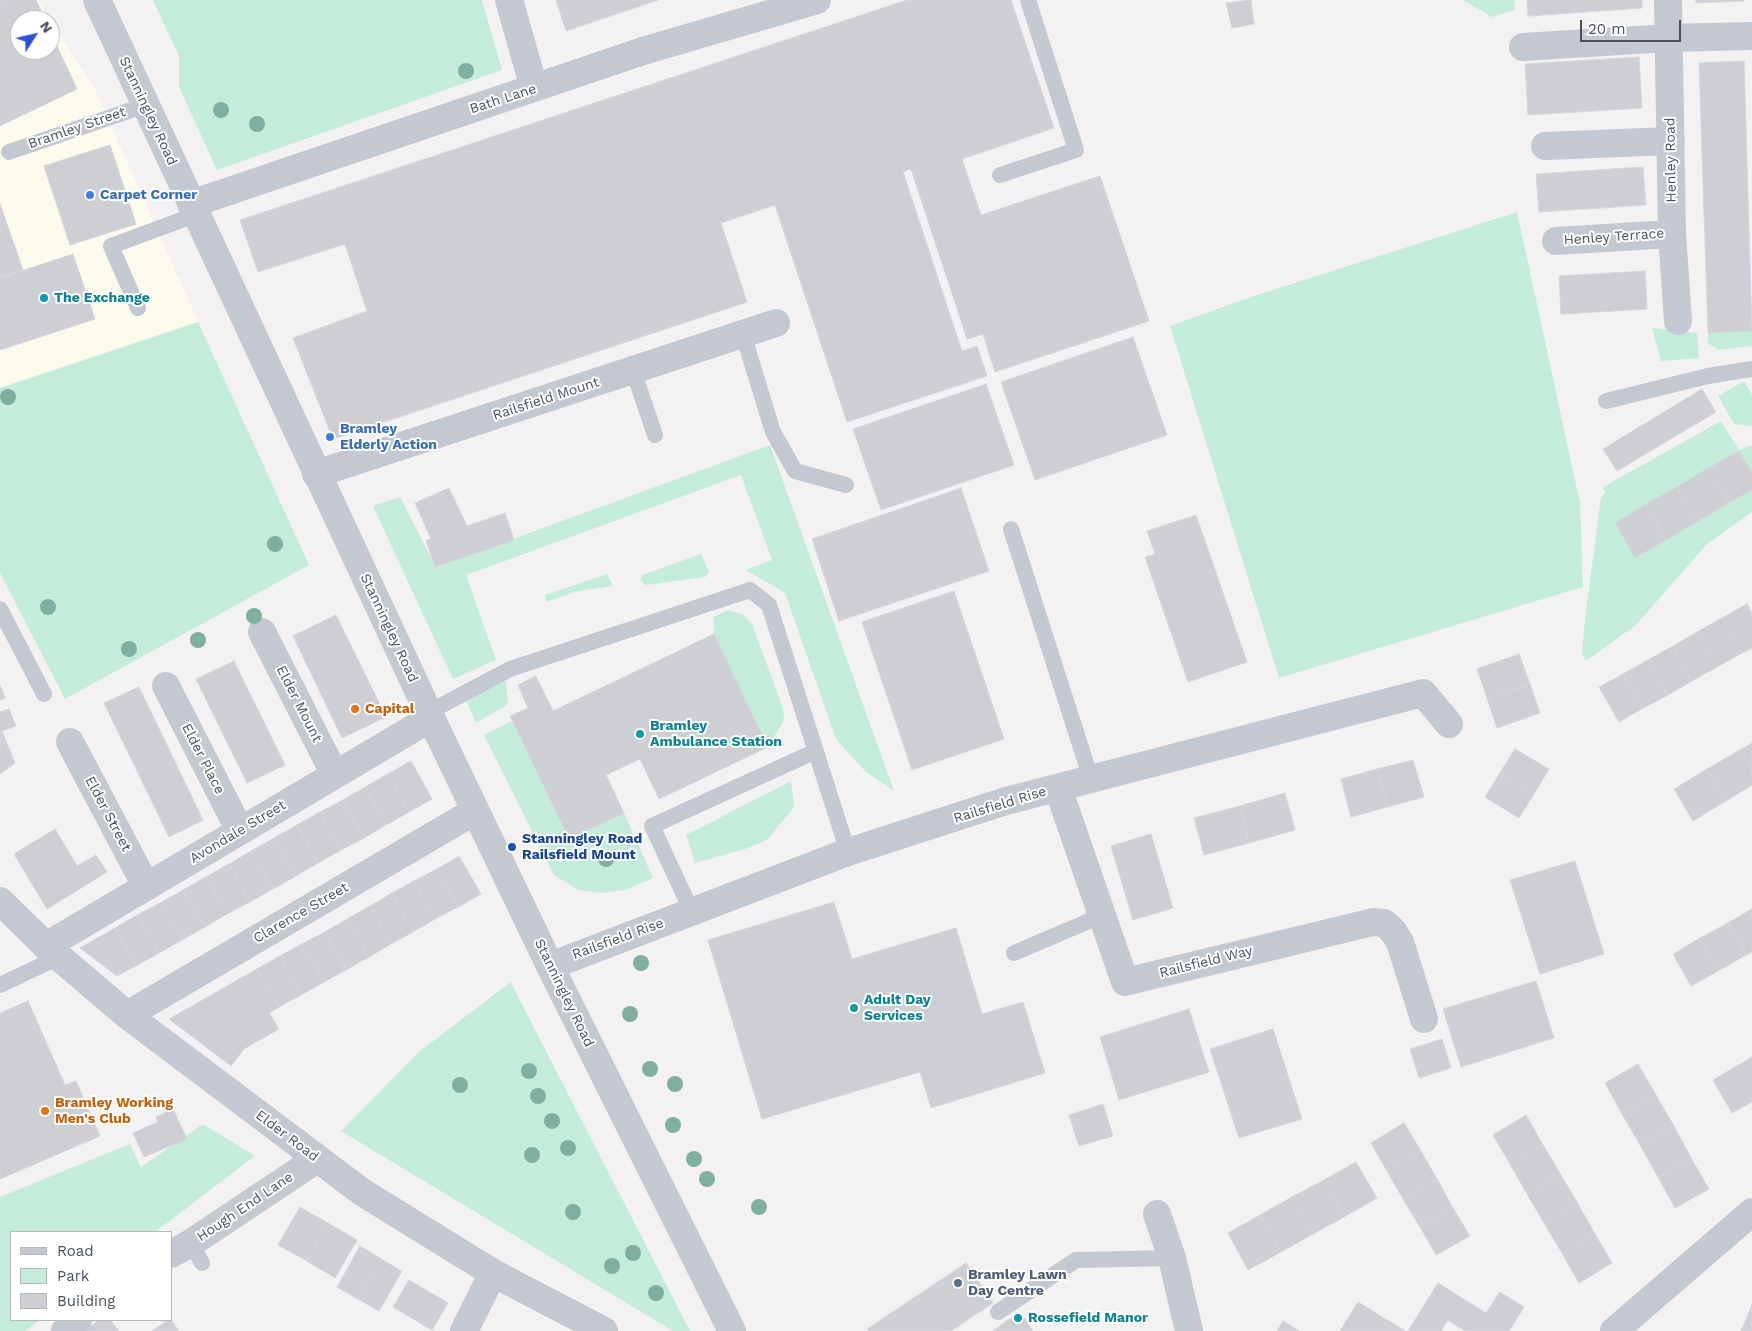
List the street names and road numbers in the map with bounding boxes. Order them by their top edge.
street label: Stanningley Road [115,54,181,168]
street label: Bath Lane [468,80,538,118]
street label: Bramley Street [26,103,128,153]
street label: Henley Road [1662,117,1680,203]
street label: Henley Terrace [1563,225,1665,249]
street label: Railsfield Mount [491,374,601,424]
street label: Stanningley Road [356,571,422,685]
street label: Elder Mount [272,663,326,745]
street label: Elder Place [178,721,228,797]
street label: Elder Street [81,774,135,854]
street label: Railsfield Rise [952,783,1048,827]
street label: Avondale Street [187,797,289,867]
street label: Clarence Street [251,879,351,947]
street label: Railsfield Rise [570,915,666,963]
street label: Stanningley Road [531,936,597,1050]
street label: Railsfield Way [1158,942,1254,982]
street label: Elder Road [252,1107,322,1165]
street label: Hough End Lane [194,1169,296,1245]

